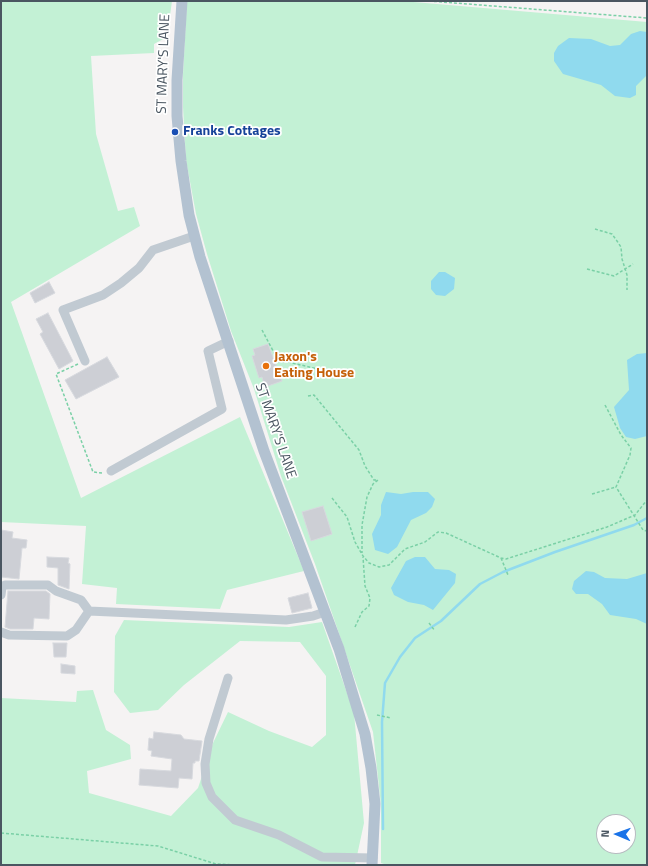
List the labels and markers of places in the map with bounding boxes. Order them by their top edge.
place label: Franks Cottages [183,124,281,140]
marker: Franks Cottages [170,127,180,137]
place label: Jaxon's Eating House [274,350,354,382]
marker: Jaxon's Eating House [261,361,271,371]

